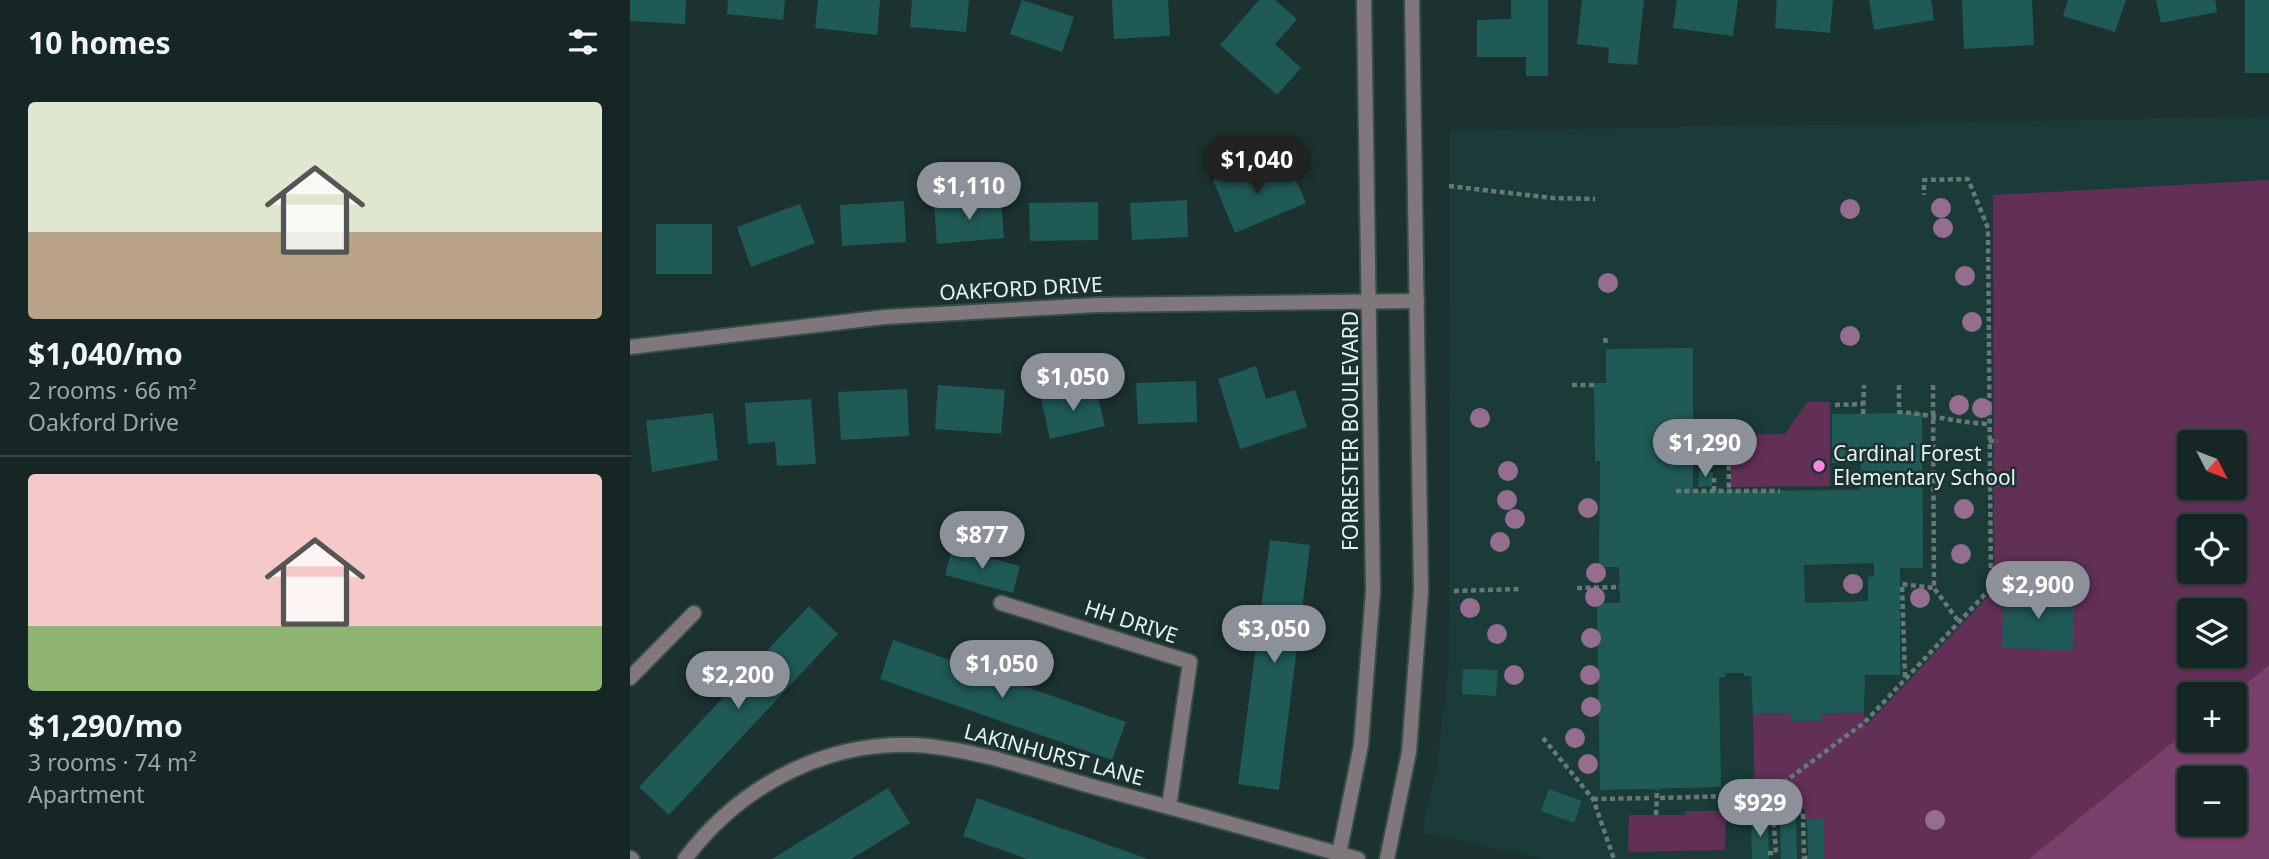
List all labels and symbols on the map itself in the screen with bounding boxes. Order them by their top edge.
pin: $1,040 [1200,136,1314,196]
pin: $1,110 [912,162,1026,222]
street label: OAKFORD DRIVE [939,270,1103,306]
street label: FORRESTER BOULEVARD [1336,311,1364,551]
pin: $1,050 [1016,354,1130,413]
pin: $1,290 [1648,420,1762,479]
north arrow [2177,430,2247,500]
place label: Cardinal Forest Elementary School [1833,439,2016,491]
marker: Cardinal Forest Elementary School [1811,458,1827,474]
pin: $877 [941,512,1023,571]
pin: $2,900 [1981,562,2095,621]
street label: HH DRIVE [1081,593,1181,649]
pin: $3,050 [1217,606,1331,665]
pin: $1,050 [945,640,1059,700]
pin: $2,200 [681,652,795,711]
street label: LAKINHURST LANE [961,717,1147,792]
pin: $929 [1719,780,1801,839]

